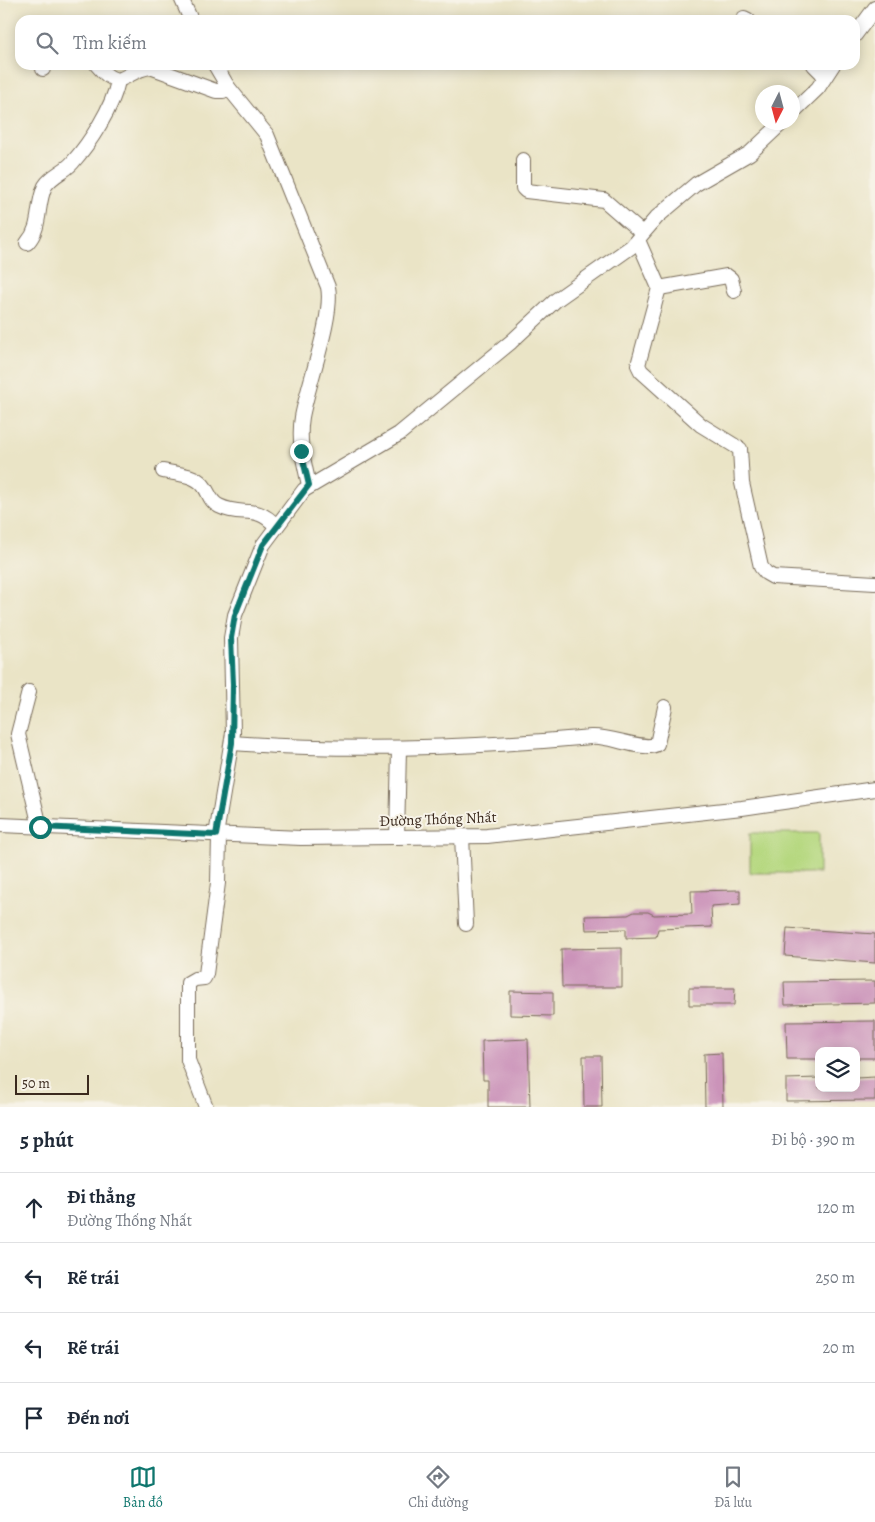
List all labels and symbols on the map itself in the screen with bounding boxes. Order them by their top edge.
north arrow [755,85,800,130]
route end [290,440,313,463]
street label: Đường Thống Nhất [379,807,497,831]
route start [29,816,52,839]
scale bar [15,1072,89,1095]

